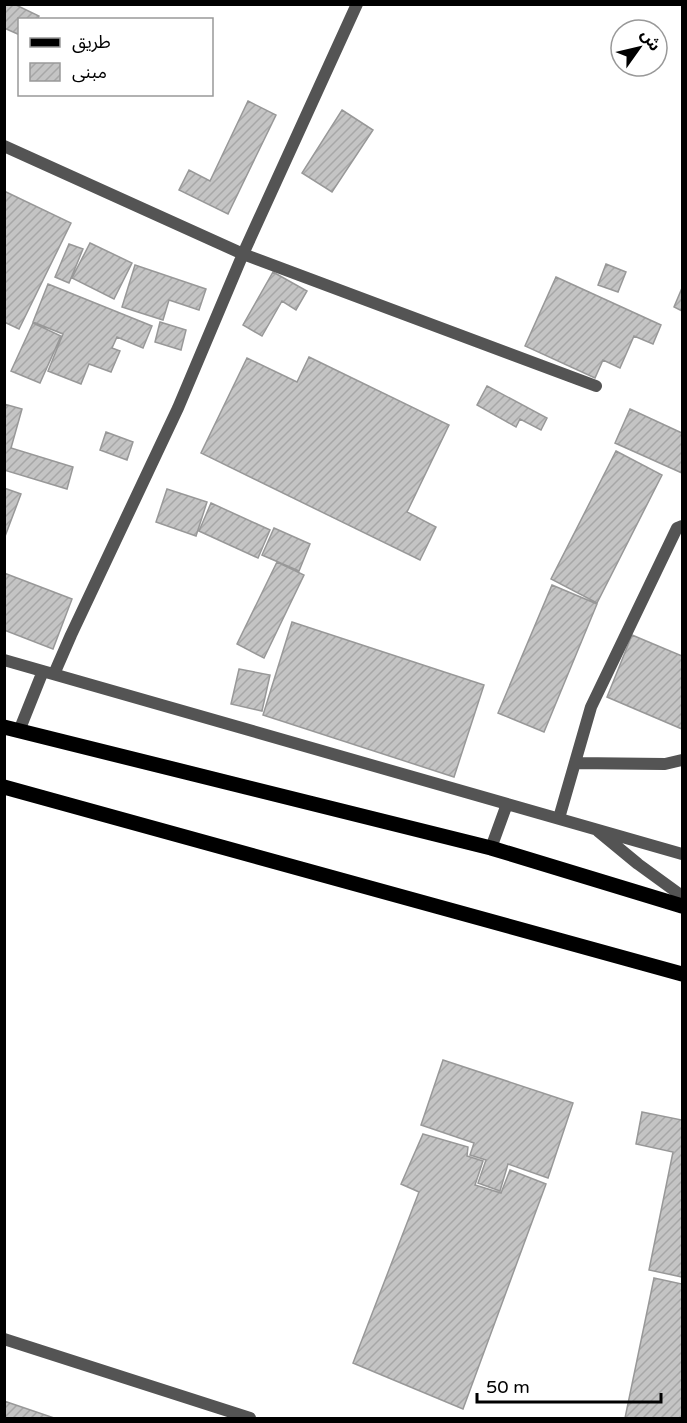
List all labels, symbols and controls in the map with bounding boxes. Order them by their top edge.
legend [18,18,213,96]
north arrow [609,18,669,78]
text: ش [636,25,665,55]
text: طريق [72,31,111,53]
text: مبنى [72,61,107,83]
scale bar [477,1366,662,1404]
text: 50 m [486,1376,530,1398]

